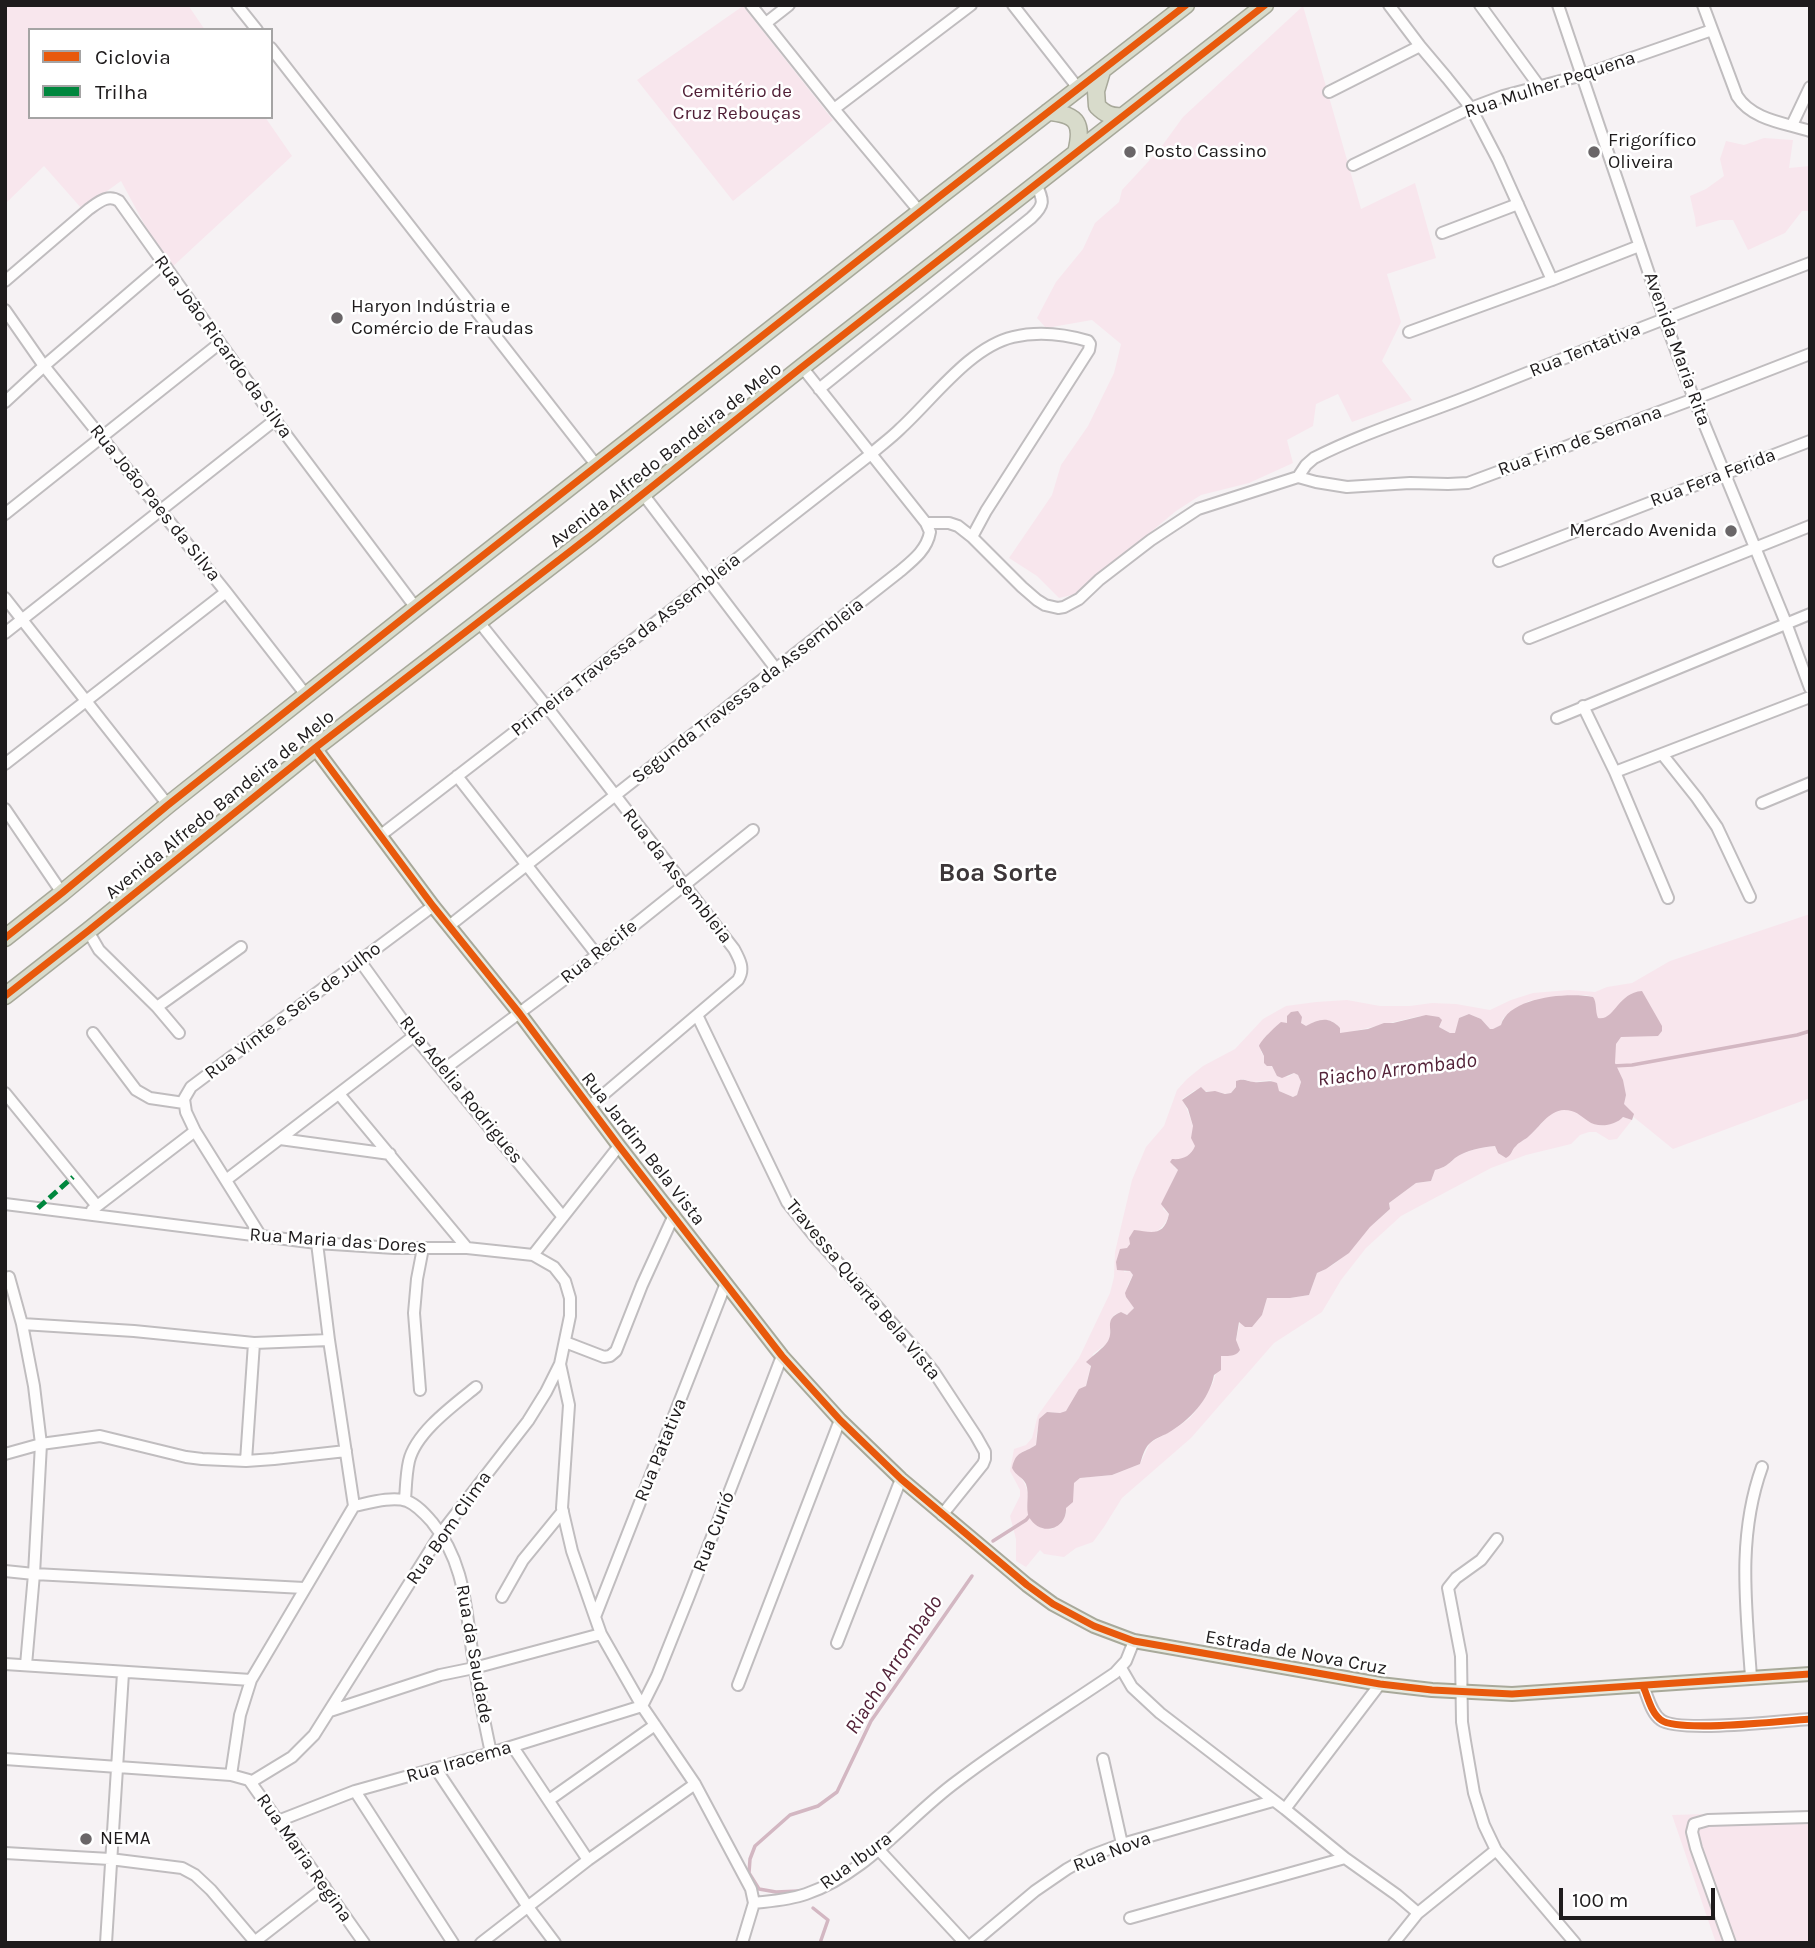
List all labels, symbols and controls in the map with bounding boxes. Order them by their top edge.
legend [28,28,273,119]
text: Ciclovia [95,45,171,69]
street label: Rua Mulher Pequena [1462,47,1638,123]
text: Trilha [95,80,148,104]
park label: Cemitério de Cruz Rebouças [673,81,801,125]
place label: Frigorífico Oliveira [1608,130,1696,174]
place label: Posto Cassino [1144,141,1267,163]
marker: Posto Cassino [1122,144,1138,160]
marker: Frigorífico Oliveira [1586,144,1602,160]
street label: Rua João Ricardo da Silva [149,251,297,443]
street label: Avenida Maria Rita [1639,269,1715,429]
place label: Haryon Indústria e Comércio de Fraudas [351,296,534,340]
marker: Haryon Indústria e Comércio de Fraudas [329,310,345,326]
street label: Rua Tentativa [1526,317,1644,383]
street label: Avenida Alfredo Bandeira de Melo [546,357,786,553]
street label: Rua Fim de Semana [1495,401,1665,481]
street label: Rua João Paes da Silva [85,420,225,586]
street label: Rua Fera Ferida [1647,444,1779,512]
place label: Mercado Avenida [1569,520,1717,542]
marker: Mercado Avenida [1723,523,1739,539]
street label: Primeira Travessa da Assembleia [507,548,745,742]
street label: Segunda Travessa da Assembleia [628,593,868,789]
street label: Avenida Alfredo Bandeira de Melo [101,706,339,904]
street label: Rua da Assembleia [617,804,737,948]
district label: Boa Sorte [939,858,1057,890]
street label: Rua Recife [556,915,642,989]
street label: Rua Vinte e Seis de Julho [200,937,386,1085]
street label: Rua Adelia Rodrigues [394,1011,528,1169]
water label: Riacho Arrombado [1316,1048,1478,1092]
street label: Rua Jardim Bela Vista [576,1068,710,1230]
street label: Travessa Quarta Bela Vista [781,1195,945,1385]
street label: Rua Maria das Dores [248,1223,428,1259]
street label: Rua Patativa [630,1395,692,1505]
street label: Rua Bom Clima [401,1467,497,1589]
street label: Rua Curió [688,1489,740,1575]
street label: Rua da Saudade [451,1583,497,1725]
water label: Riacho Arrombado [840,1591,948,1739]
street label: Estrada de Nova Cruz [1204,1626,1388,1680]
street label: Rua Iracema [404,1736,514,1788]
street label: Rua Maria Regina [251,1789,357,1927]
street label: Rua Ibura [816,1827,896,1895]
street label: Rua Nova [1070,1827,1154,1877]
place label: NEMA [100,1828,151,1850]
marker: NEMA [78,1831,94,1847]
scale bar [1563,1874,1719,1918]
text: 100 m [1572,1888,1629,1912]

